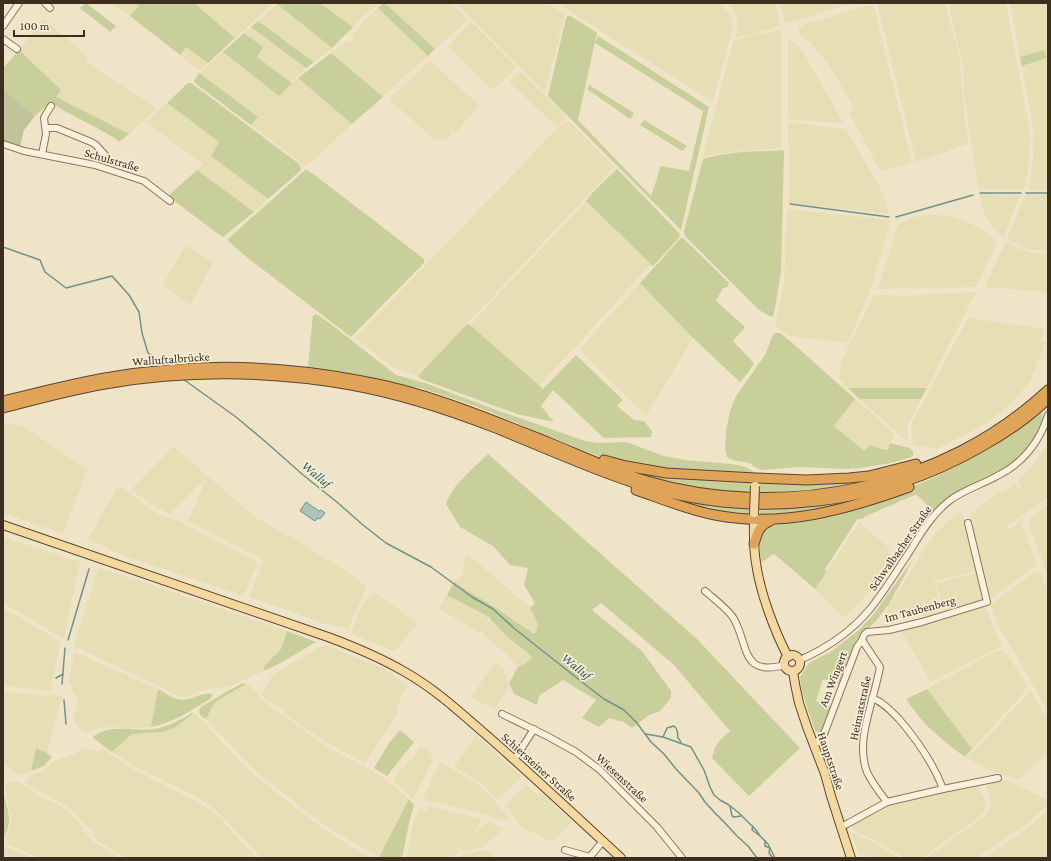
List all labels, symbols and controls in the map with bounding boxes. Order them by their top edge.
scale bar [14,12,84,38]
text: 100 m [20,19,50,33]
street label: Schulstraße [83,145,141,175]
street label: Walluftalbrücke [132,349,210,369]
water label: Walluf [299,458,336,492]
street label: Schwalbacher Straße [865,503,935,593]
street label: Im Taubenberg [883,593,957,625]
street label: Am Wingert [816,648,850,709]
water label: Walluf [559,650,596,684]
street label: Heimatstraße [846,674,874,742]
street label: Schiersteiner Straße [499,730,579,804]
street label: Hauptstraße [815,730,847,792]
street label: Wiesenstraße [593,750,651,806]

